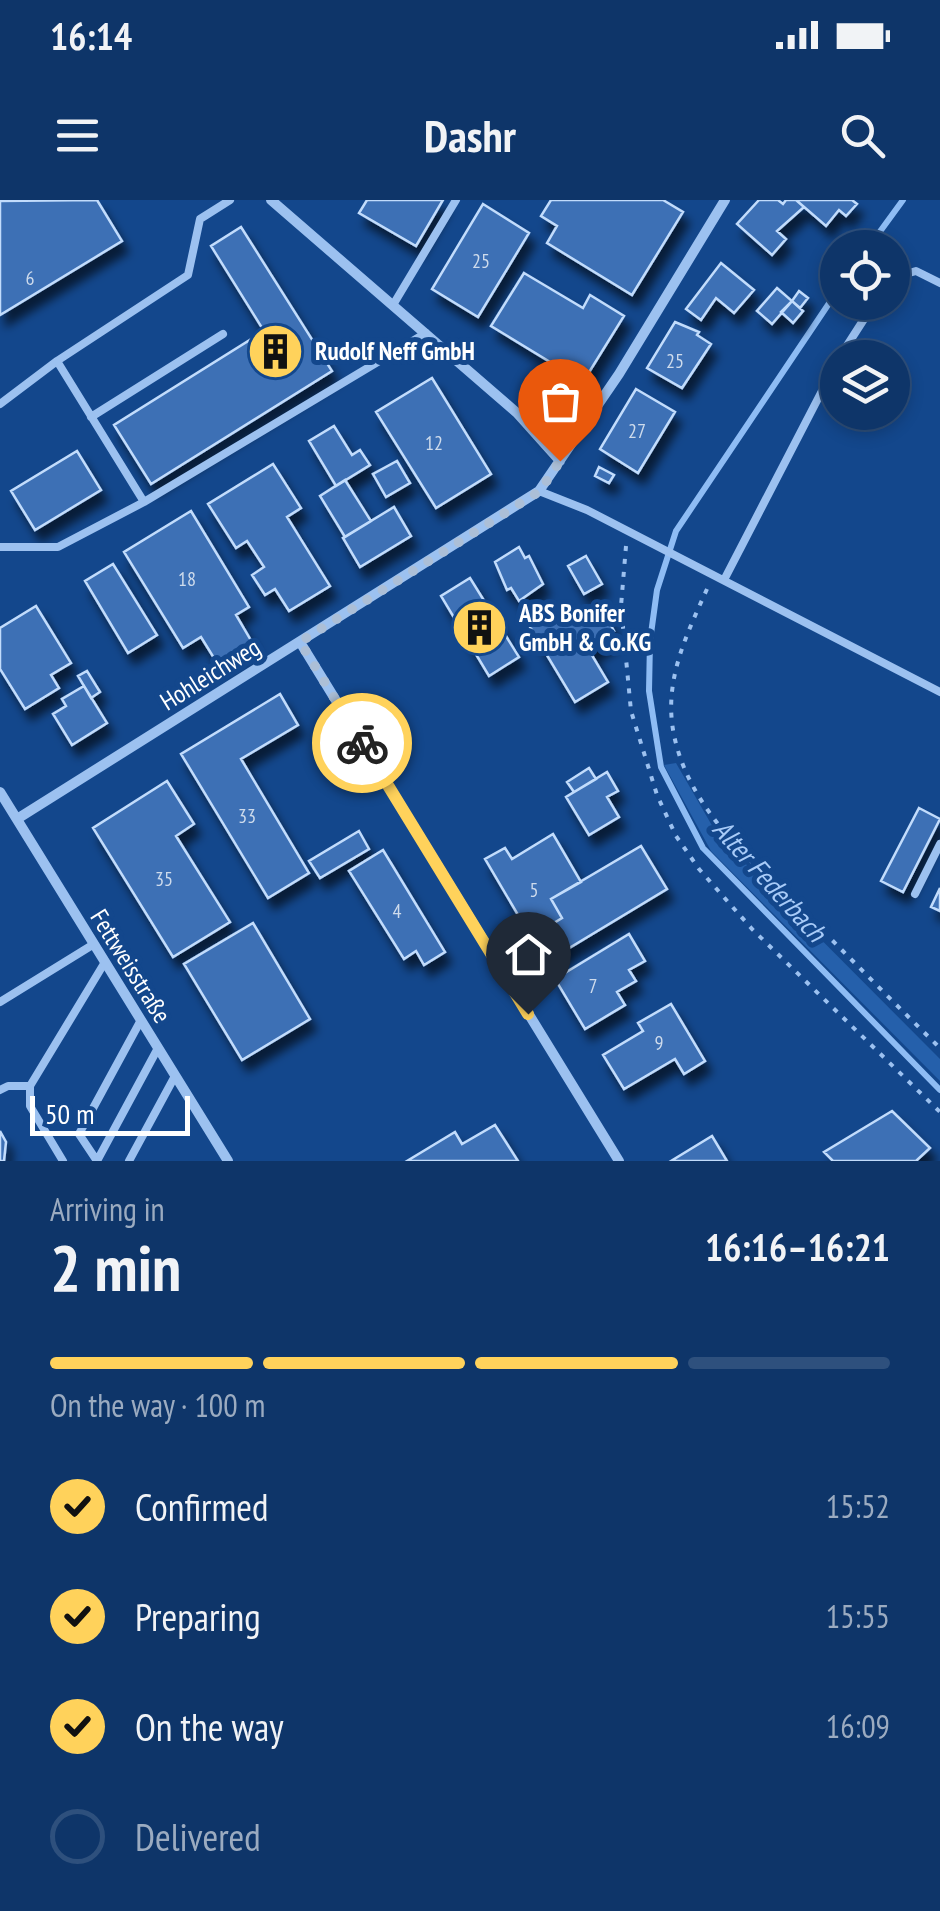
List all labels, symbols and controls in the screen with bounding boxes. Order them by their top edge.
text: 16:14 [50,11,132,60]
text: Dashr [424,106,516,164]
icon: menu [50,108,105,163]
icon: search [835,108,890,163]
map controls [820,230,910,430]
button: locate [820,230,910,320]
house number: 25 [472,248,490,274]
house number: 6 [26,265,35,291]
building icon: Rudolf Neff GmbH [246,321,306,381]
place label: Rudolf Neff GmbH [315,335,475,367]
button: layers [820,340,910,430]
house number: 25 [666,348,684,374]
pin [518,359,603,462]
icon: bag [533,374,588,429]
house number: 27 [628,418,646,444]
house number: 12 [425,430,443,456]
house number: 18 [178,566,196,592]
building icon: ABS Bonifer GmbH & Co.KG [450,597,510,657]
place label: ABS Bonifer GmbH & Co.KG [518,597,651,658]
street label: Hohleichweg [154,631,266,717]
courier [312,693,412,793]
icon: bike [335,716,390,771]
house number: 33 [238,803,256,829]
water label: Alter Federbach [705,811,836,950]
house number: 35 [155,866,173,892]
house number: 5 [530,877,539,903]
house number: 4 [393,898,402,924]
street label: Fettweisstraße [84,903,178,1029]
pin [486,912,571,1015]
icon: home [501,927,556,982]
house number: 7 [589,973,598,999]
house number: 9 [655,1030,664,1056]
scale bar [30,1091,190,1136]
text: 50 m [45,1095,94,1132]
text: Arriving in [50,1188,165,1230]
text: 16:16–16:21 [705,1222,890,1271]
text: 2 min [50,1225,181,1309]
text: On the way · 100 m [50,1384,265,1426]
icon: check [50,1479,105,1534]
text: Confirmed [135,1482,268,1531]
text: 15:52 [826,1485,890,1527]
icon: check [50,1589,105,1644]
text: Preparing [135,1592,261,1641]
text: 15:55 [826,1595,890,1637]
icon: check [50,1699,105,1754]
text: On the way [135,1702,283,1751]
text: 16:09 [826,1705,890,1747]
text: Delivered [135,1812,261,1861]

